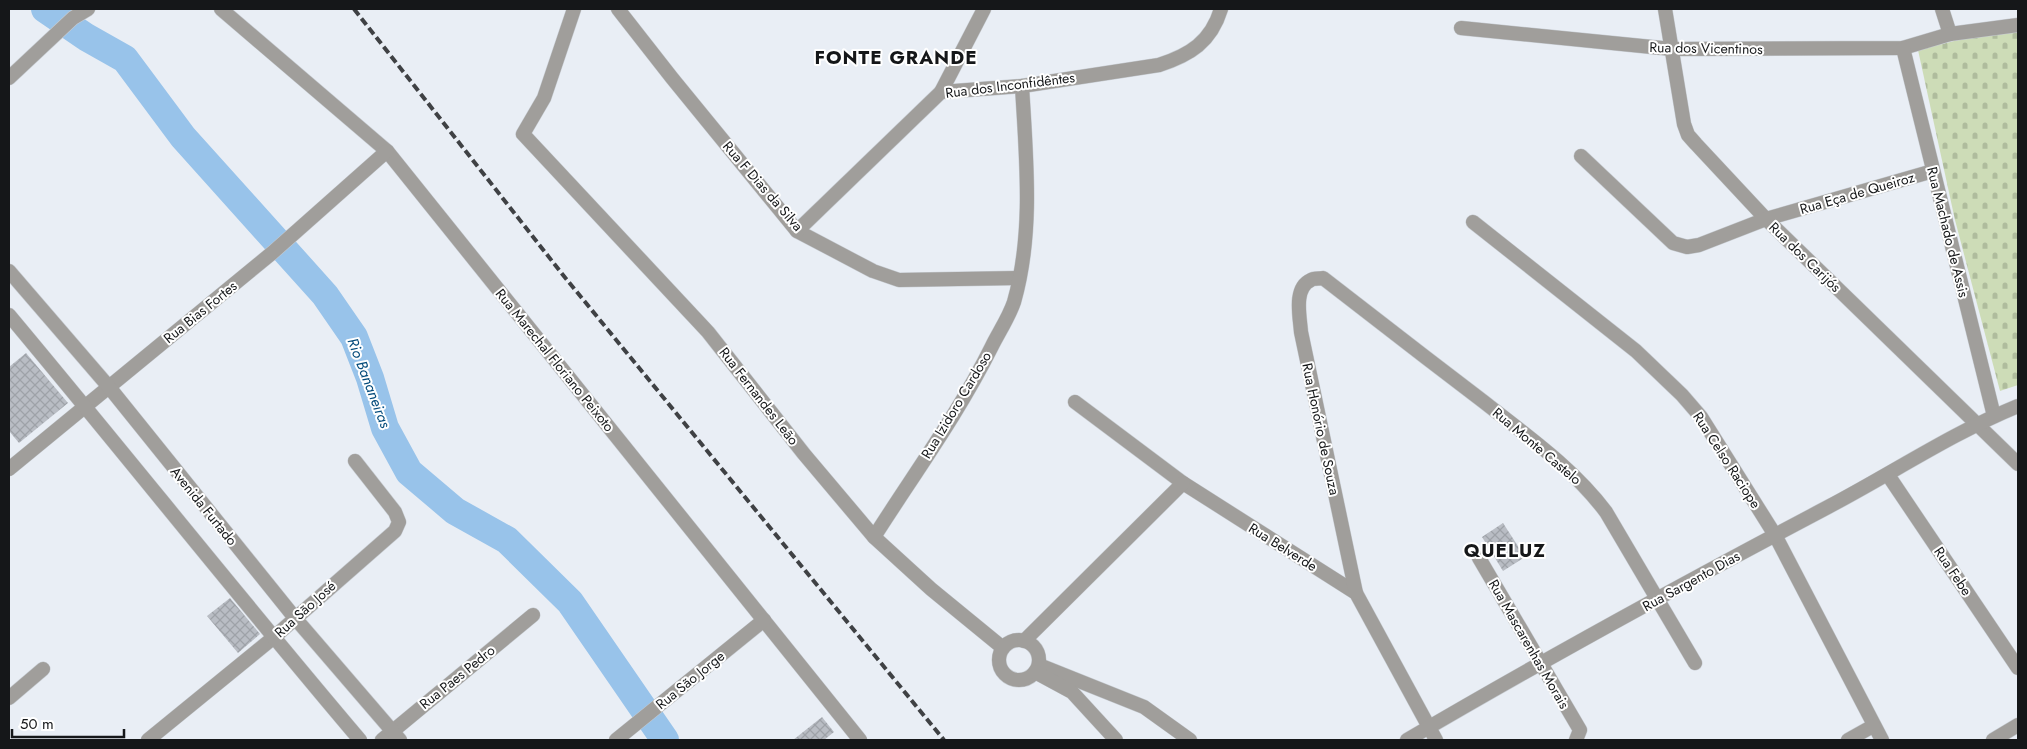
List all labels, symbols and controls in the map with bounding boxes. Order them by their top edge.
street label: Rua dos Vicentinos [1649,37,1763,59]
district label: FONTE GRANDE [814,44,978,71]
street label: Rua dos Inconfidêntes [944,67,1076,103]
street label: Rua F Dias da Silva [718,137,808,235]
street label: Rua Machado de Assis [1922,165,1974,300]
street label: Rua Eça de Queiroz [1797,167,1917,219]
street label: Rua dos Carijós [1765,217,1846,297]
street label: Rua Bias Fortes [159,276,241,348]
street label: Rua Marechal Floriano Peixoto [491,284,619,436]
water label: Rio Bananeiras [342,335,396,431]
street label: Rua Fernandes Leão [714,343,804,449]
street label: Rua Izidoro Cardoso [916,347,996,462]
street label: Rua Honório de Souza [1297,361,1345,497]
street label: Rua Monte Castelo [1488,403,1586,489]
street label: Rua Celso Raciope [1688,408,1766,512]
street label: Avenida Furtado [166,462,242,550]
street label: Rua Belverde [1245,518,1321,576]
district label: QUELUZ [1464,537,1546,564]
street label: Rua Febe [1929,543,1977,599]
street label: Rua Sargento Dias [1639,546,1744,616]
street label: Rua São José [270,576,340,642]
street label: Rua Mascarenhas Morais [1484,576,1574,713]
street label: Rua Paes Pedro [415,640,499,714]
street label: Rua São Jorge [651,646,729,714]
scale bar [12,706,125,738]
text: 50 m [20,713,54,735]

